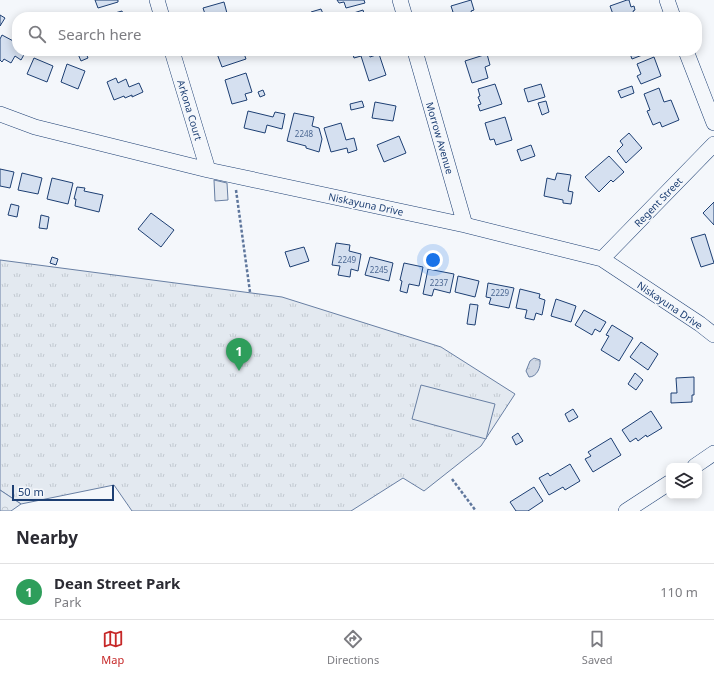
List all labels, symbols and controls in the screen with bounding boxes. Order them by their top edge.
search box [12,12,702,56]
icon: search [26,23,48,45]
text: Search here [58,24,141,44]
street label: Arkona Court [174,78,206,142]
street label: Morrow Avenue [423,100,457,176]
house number: 2248 [295,128,314,139]
street label: Regent Street [631,174,686,230]
street label: Niskayuna Drive [327,189,405,219]
your location [423,250,443,270]
house number: 2249 [338,254,357,265]
house number: 2245 [370,264,389,275]
house number: 2237 [430,277,449,288]
street label: Niskayuna Drive [634,278,706,332]
house number: 2229 [491,287,510,298]
pin: 1 [226,338,252,371]
map controls [666,463,702,499]
button: layers [666,463,702,499]
scale bar [12,483,114,502]
text: 50 m [18,484,44,499]
text: Nearby [16,526,78,549]
text: Dean Street Park [54,573,180,593]
text: 1 [25,583,33,601]
text: 110 m [660,583,698,601]
text: Park [54,593,81,611]
tab: Map [101,628,124,667]
tab: Directions [327,628,379,667]
tab: Saved [582,628,613,667]

